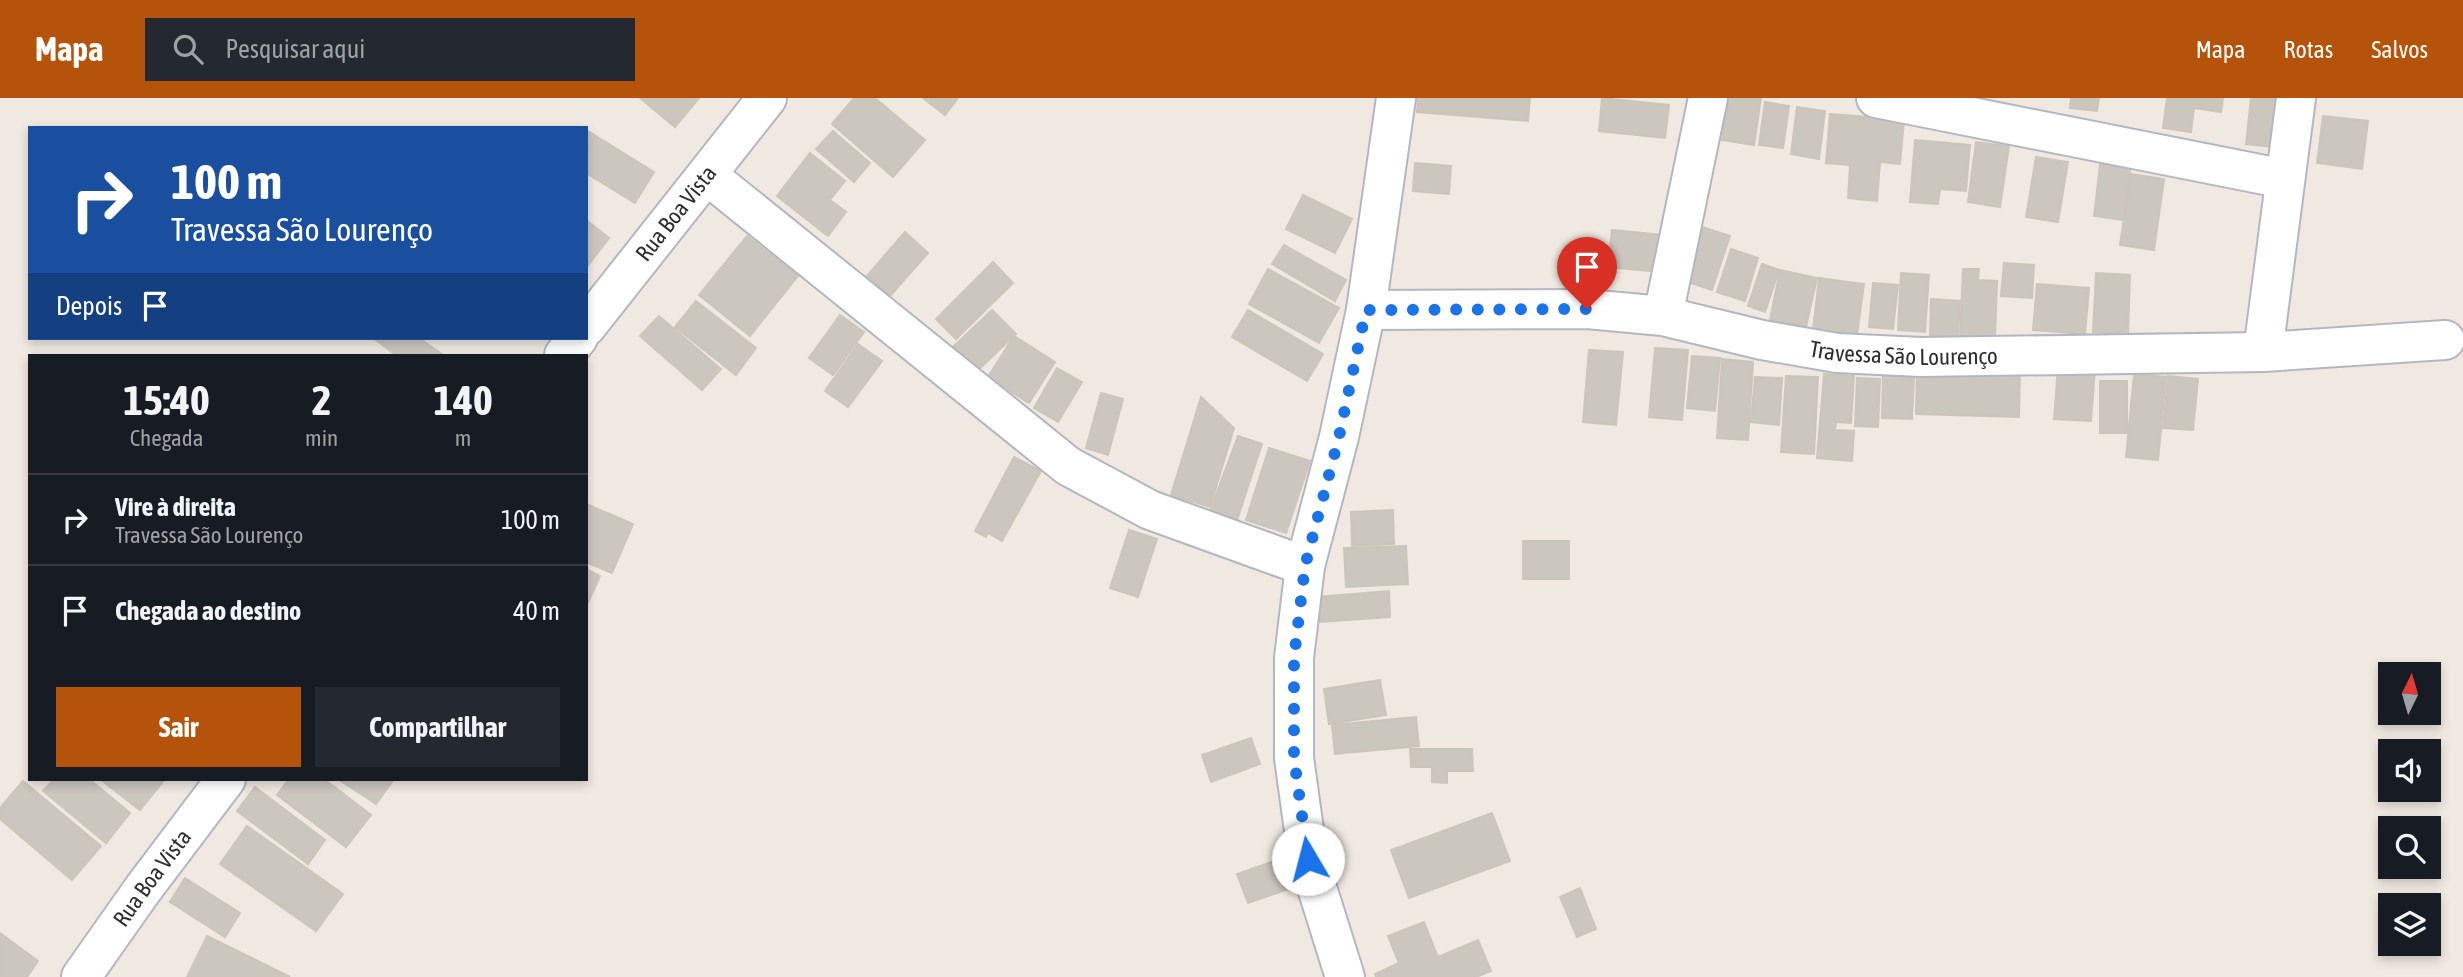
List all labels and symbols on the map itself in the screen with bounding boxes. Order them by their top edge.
street label: Rua Boa Vista [630,160,721,266]
pin [1557,237,1617,309]
street label: Travessa São Lourenço [1808,335,1998,370]
north arrow [2378,662,2441,724]
position arrow [1271,822,1345,896]
street label: Rua Boa Vista [108,824,196,931]

